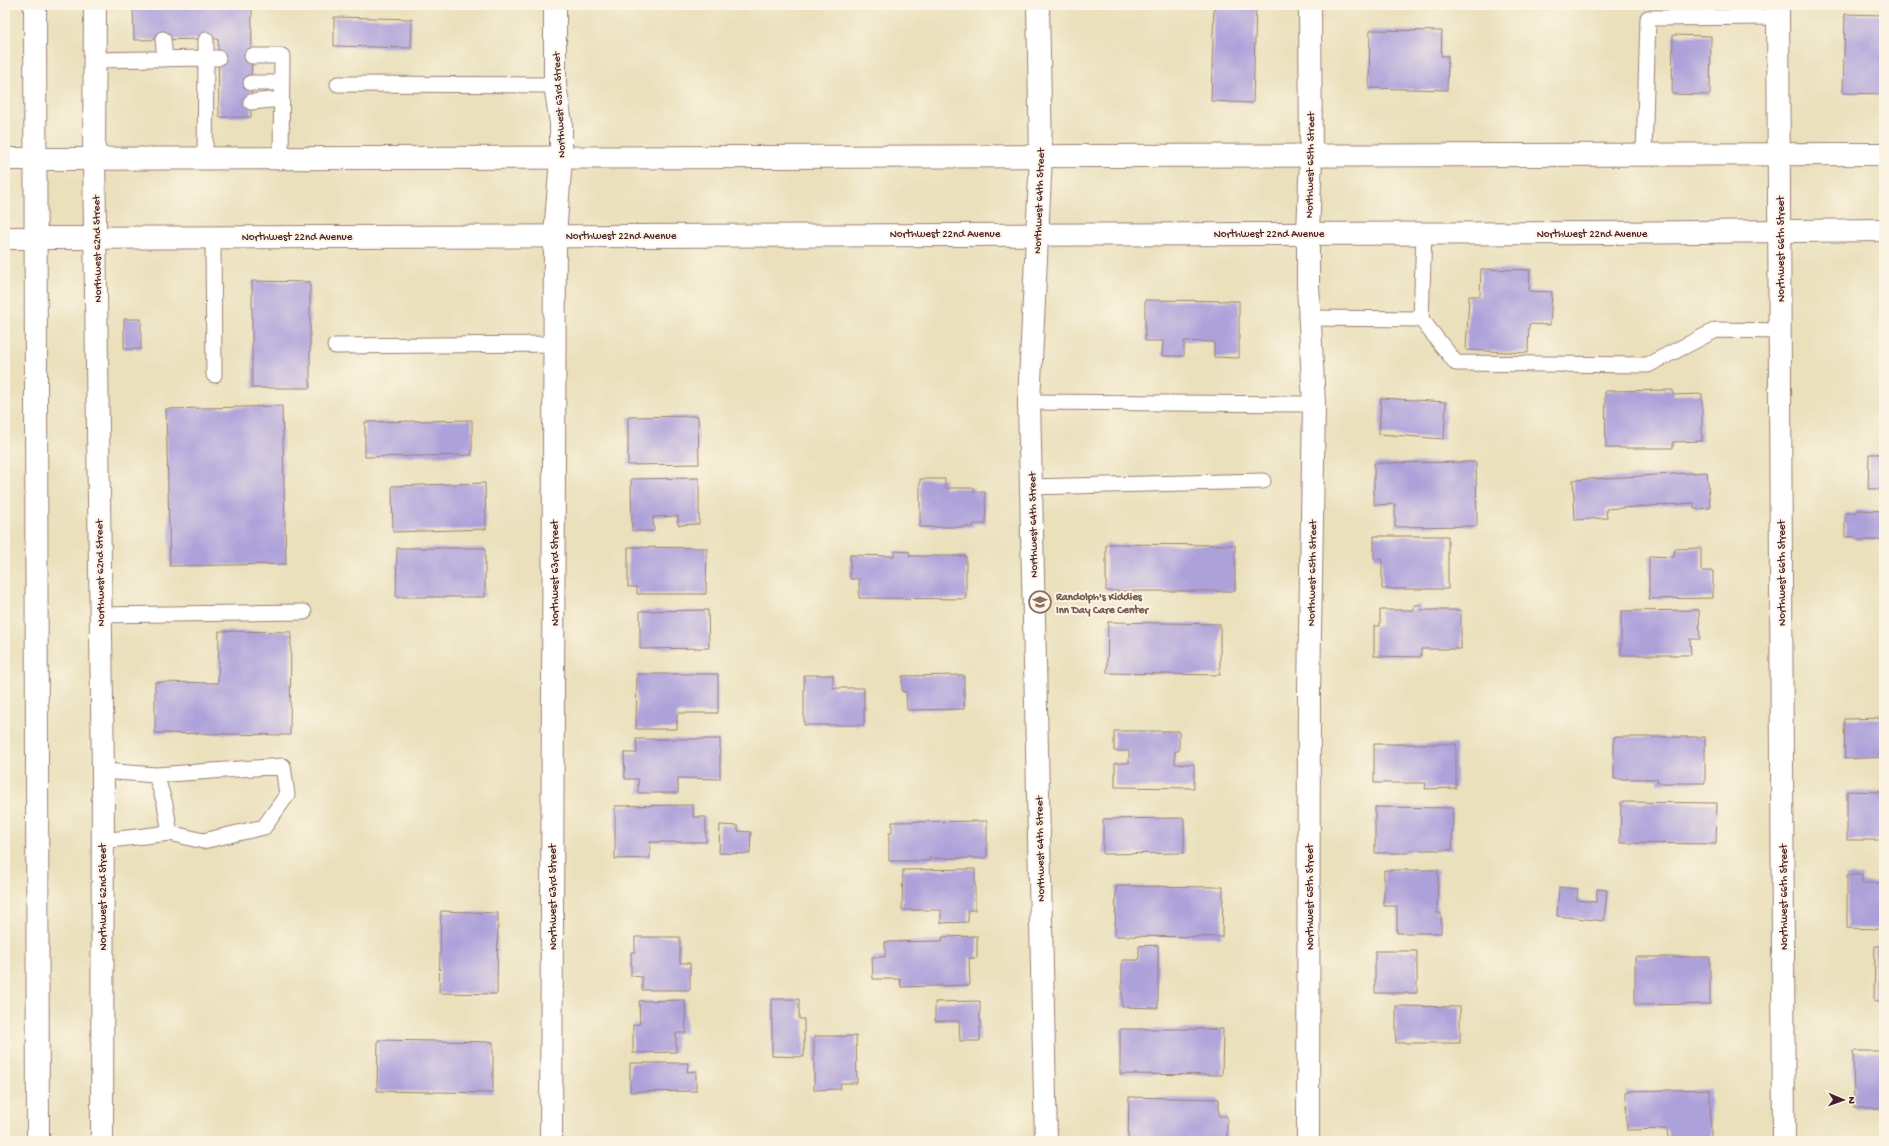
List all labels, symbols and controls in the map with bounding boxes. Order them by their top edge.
street label: Northwest 63rd Street [551,50,569,158]
street label: Northwest 65th Street [1304,110,1318,218]
street label: Northwest 64th Street [1032,147,1048,254]
street label: Northwest 62nd Street [91,194,105,303]
street label: Northwest 66th Street [1776,194,1788,302]
street label: Northwest 22nd Avenue [890,229,1001,241]
street label: Northwest 22nd Avenue [1214,229,1325,241]
street label: Northwest 22nd Avenue [1537,229,1648,241]
street label: Northwest 22nd Avenue [566,231,677,243]
street label: Northwest 22nd Avenue [242,232,353,244]
street label: Northwest 64th Street [1027,471,1041,578]
street label: Northwest 62nd Street [94,518,108,627]
street label: Northwest 63rd Street [550,518,562,626]
street label: Northwest 65th Street [1306,518,1320,626]
street label: Northwest 66th Street [1777,518,1789,626]
school or university icon: Randolph's Kiddies Inn Day Care Center [1027,589,1053,615]
place label: Randolph's Kiddies Inn Day Care Center [1055,592,1149,617]
street label: Northwest 64th Street [1034,795,1048,902]
street label: Northwest 62nd Street [98,842,110,951]
street label: Northwest 63rd Street [548,842,560,950]
street label: Northwest 65th Street [1305,842,1317,950]
street label: Northwest 66th Street [1779,842,1791,950]
north arrow [1823,1080,1863,1120]
text: N [1845,1096,1857,1104]

